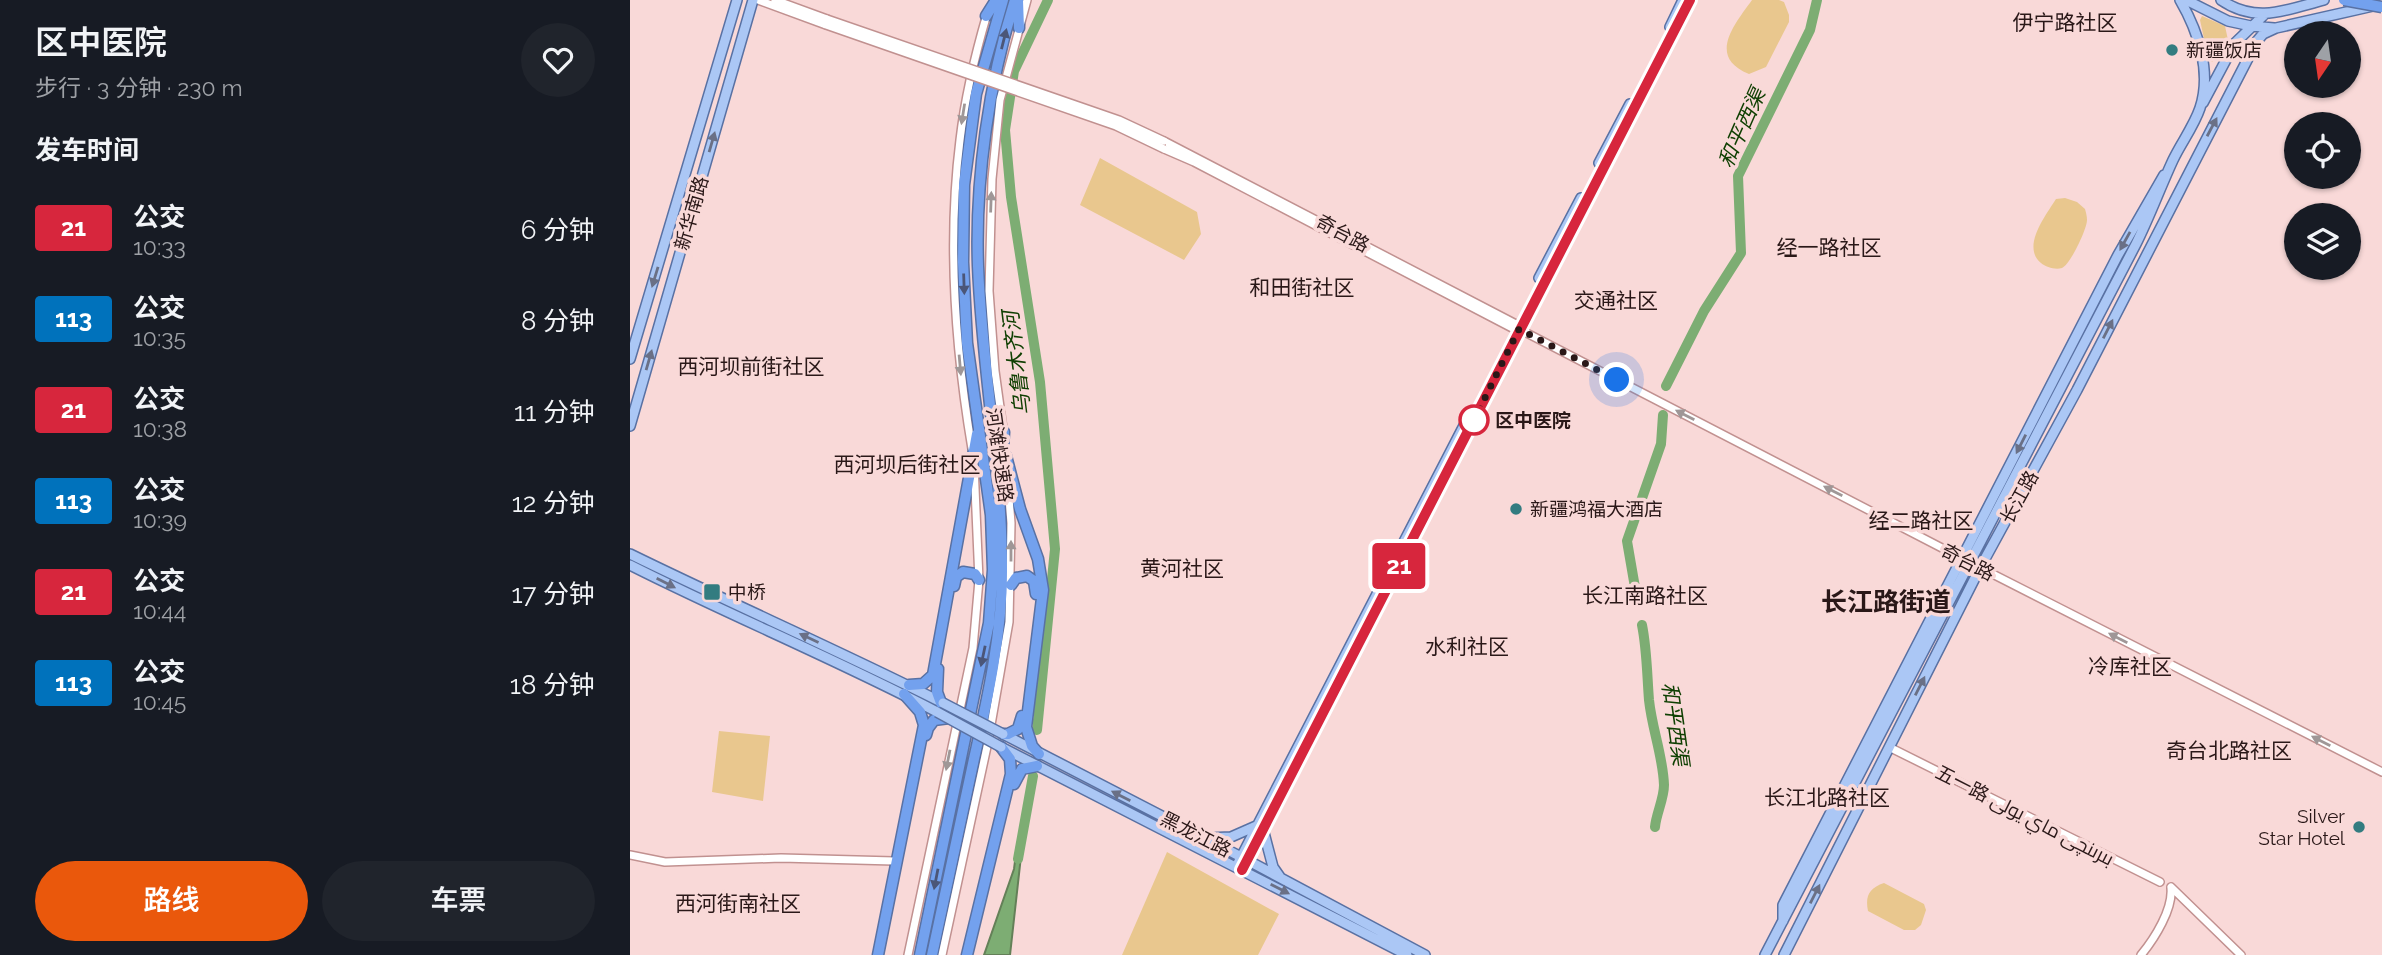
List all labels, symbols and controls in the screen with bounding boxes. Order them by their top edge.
district label: 伊宁路社区 [2013,10,2118,35]
north arrow [2284,21,2361,98]
map controls [2284,21,2361,280]
text: 区中医院 [35,23,167,62]
button: heart [521,23,595,97]
one-way arrow [999,28,1010,50]
place label: 新疆饭店 [2186,39,2262,61]
marker: 新疆饭店 [2164,42,2180,58]
text: 步行 · 3 分钟 · 230 m [35,74,243,101]
water label: 和平西渠 [1713,82,1771,171]
one-way arrow [957,103,968,125]
button: locate [2284,112,2361,189]
one-way arrow [2206,117,2217,137]
one-way arrow [707,131,718,153]
text: 发车时间 [35,135,139,165]
street label: 新华南路 [670,173,712,253]
one-way arrow [985,191,996,213]
text: 公交 [133,202,185,232]
button: layers [2284,203,2361,280]
street label: 奇台路 [1313,210,1373,256]
text: 21 [61,213,86,242]
text: 6 分钟 [521,215,595,245]
one-way arrow [2119,232,2131,251]
text: 10:33 [133,233,186,260]
district label: 经一路社区 [1777,235,1882,260]
one-way arrow [649,266,659,287]
one-way arrow [959,273,970,295]
district label: 和田街社区 [1250,275,1355,300]
district label: 交通社区 [1574,288,1658,313]
text: 公交 [133,293,185,323]
text: 113 [55,304,92,333]
water label: 乌鲁木齐河 [997,305,1035,417]
text: 8 分钟 [521,306,595,336]
one-way arrow [2102,319,2113,339]
text: 10:35 [133,324,186,351]
one-way arrow [644,350,654,371]
district label: 西河坝前街社区 [678,354,825,379]
one-way arrow [955,354,966,376]
your location [1599,362,1634,397]
text: 公交 [133,384,185,414]
text: 21 [61,395,86,424]
text: 11 分钟 [514,397,595,427]
marker: 区中医院 [1459,405,1489,435]
street label: 河滩快速路 [982,406,1018,504]
place label: 区中医院 [1495,409,1571,431]
one-way arrow [1674,409,1694,421]
text: 10:38 [133,415,187,442]
one-way arrow [2015,434,2027,454]
district label: 西河坝后街社区 [834,452,981,477]
street label: 长江路 [1996,467,2042,527]
text: 公交 [133,475,185,505]
text: 113 [55,486,92,515]
one-way arrow [1823,486,1843,497]
text: 12 分钟 [512,488,595,518]
place label: 新疆鸿福大酒店 [1530,498,1663,520]
marker: 新疆鸿福大酒店 [1508,501,1524,517]
text: 10:39 [133,506,187,533]
district label: 经二路社区 [1869,508,1974,533]
one-way arrow [1005,539,1017,561]
street label: 奇台路 [1938,539,1998,585]
line badge: 21 [1368,543,1430,589]
text: 21 [1386,551,1412,580]
district label: 黄河社区 [1140,556,1224,581]
text: 公交 [133,566,185,596]
text: 21 [61,577,86,606]
one-way arrow [656,577,676,589]
text: 17 分钟 [511,579,595,609]
place label: 中桥 [728,581,766,603]
marker: 中桥 [702,582,722,602]
district label: 长江南路社区 [1582,583,1708,608]
district label: 长江路街道 [1821,587,1951,617]
text: 10:44 [133,597,186,624]
one-way arrow [799,632,820,643]
one-way arrow [2108,633,2128,644]
district label: 水利社区 [1425,634,1509,659]
one-way arrow [977,645,988,667]
district label: 冷库社区 [2088,654,2172,679]
text: 公交 [133,657,185,687]
text: 113 [55,668,92,697]
text: 18 分钟 [510,670,595,700]
one-way arrow [1915,676,1926,696]
water label: 和平西渠 [1657,681,1694,770]
text: 10:45 [133,688,186,715]
one-way arrow [2311,736,2331,747]
district label: 奇台北路社区 [2166,738,2292,763]
one-way arrow [942,749,953,771]
street label: 五一路 بىرىنچى ماي يولى [1930,760,2118,873]
district label: 长江北路社区 [1764,785,1890,810]
one-way arrow [1111,791,1131,803]
place label: Silver Star Hotel [2258,805,2346,849]
street label: 黑龙江路 [1157,807,1235,861]
marker: Silver Star Hotel [2351,819,2367,835]
button: 路线 [35,861,308,941]
button: 车票 [322,861,595,941]
one-way arrow [930,868,941,890]
one-way arrow [1270,884,1290,895]
one-way arrow [1810,884,1821,904]
district label: 西河街南社区 [675,891,801,916]

